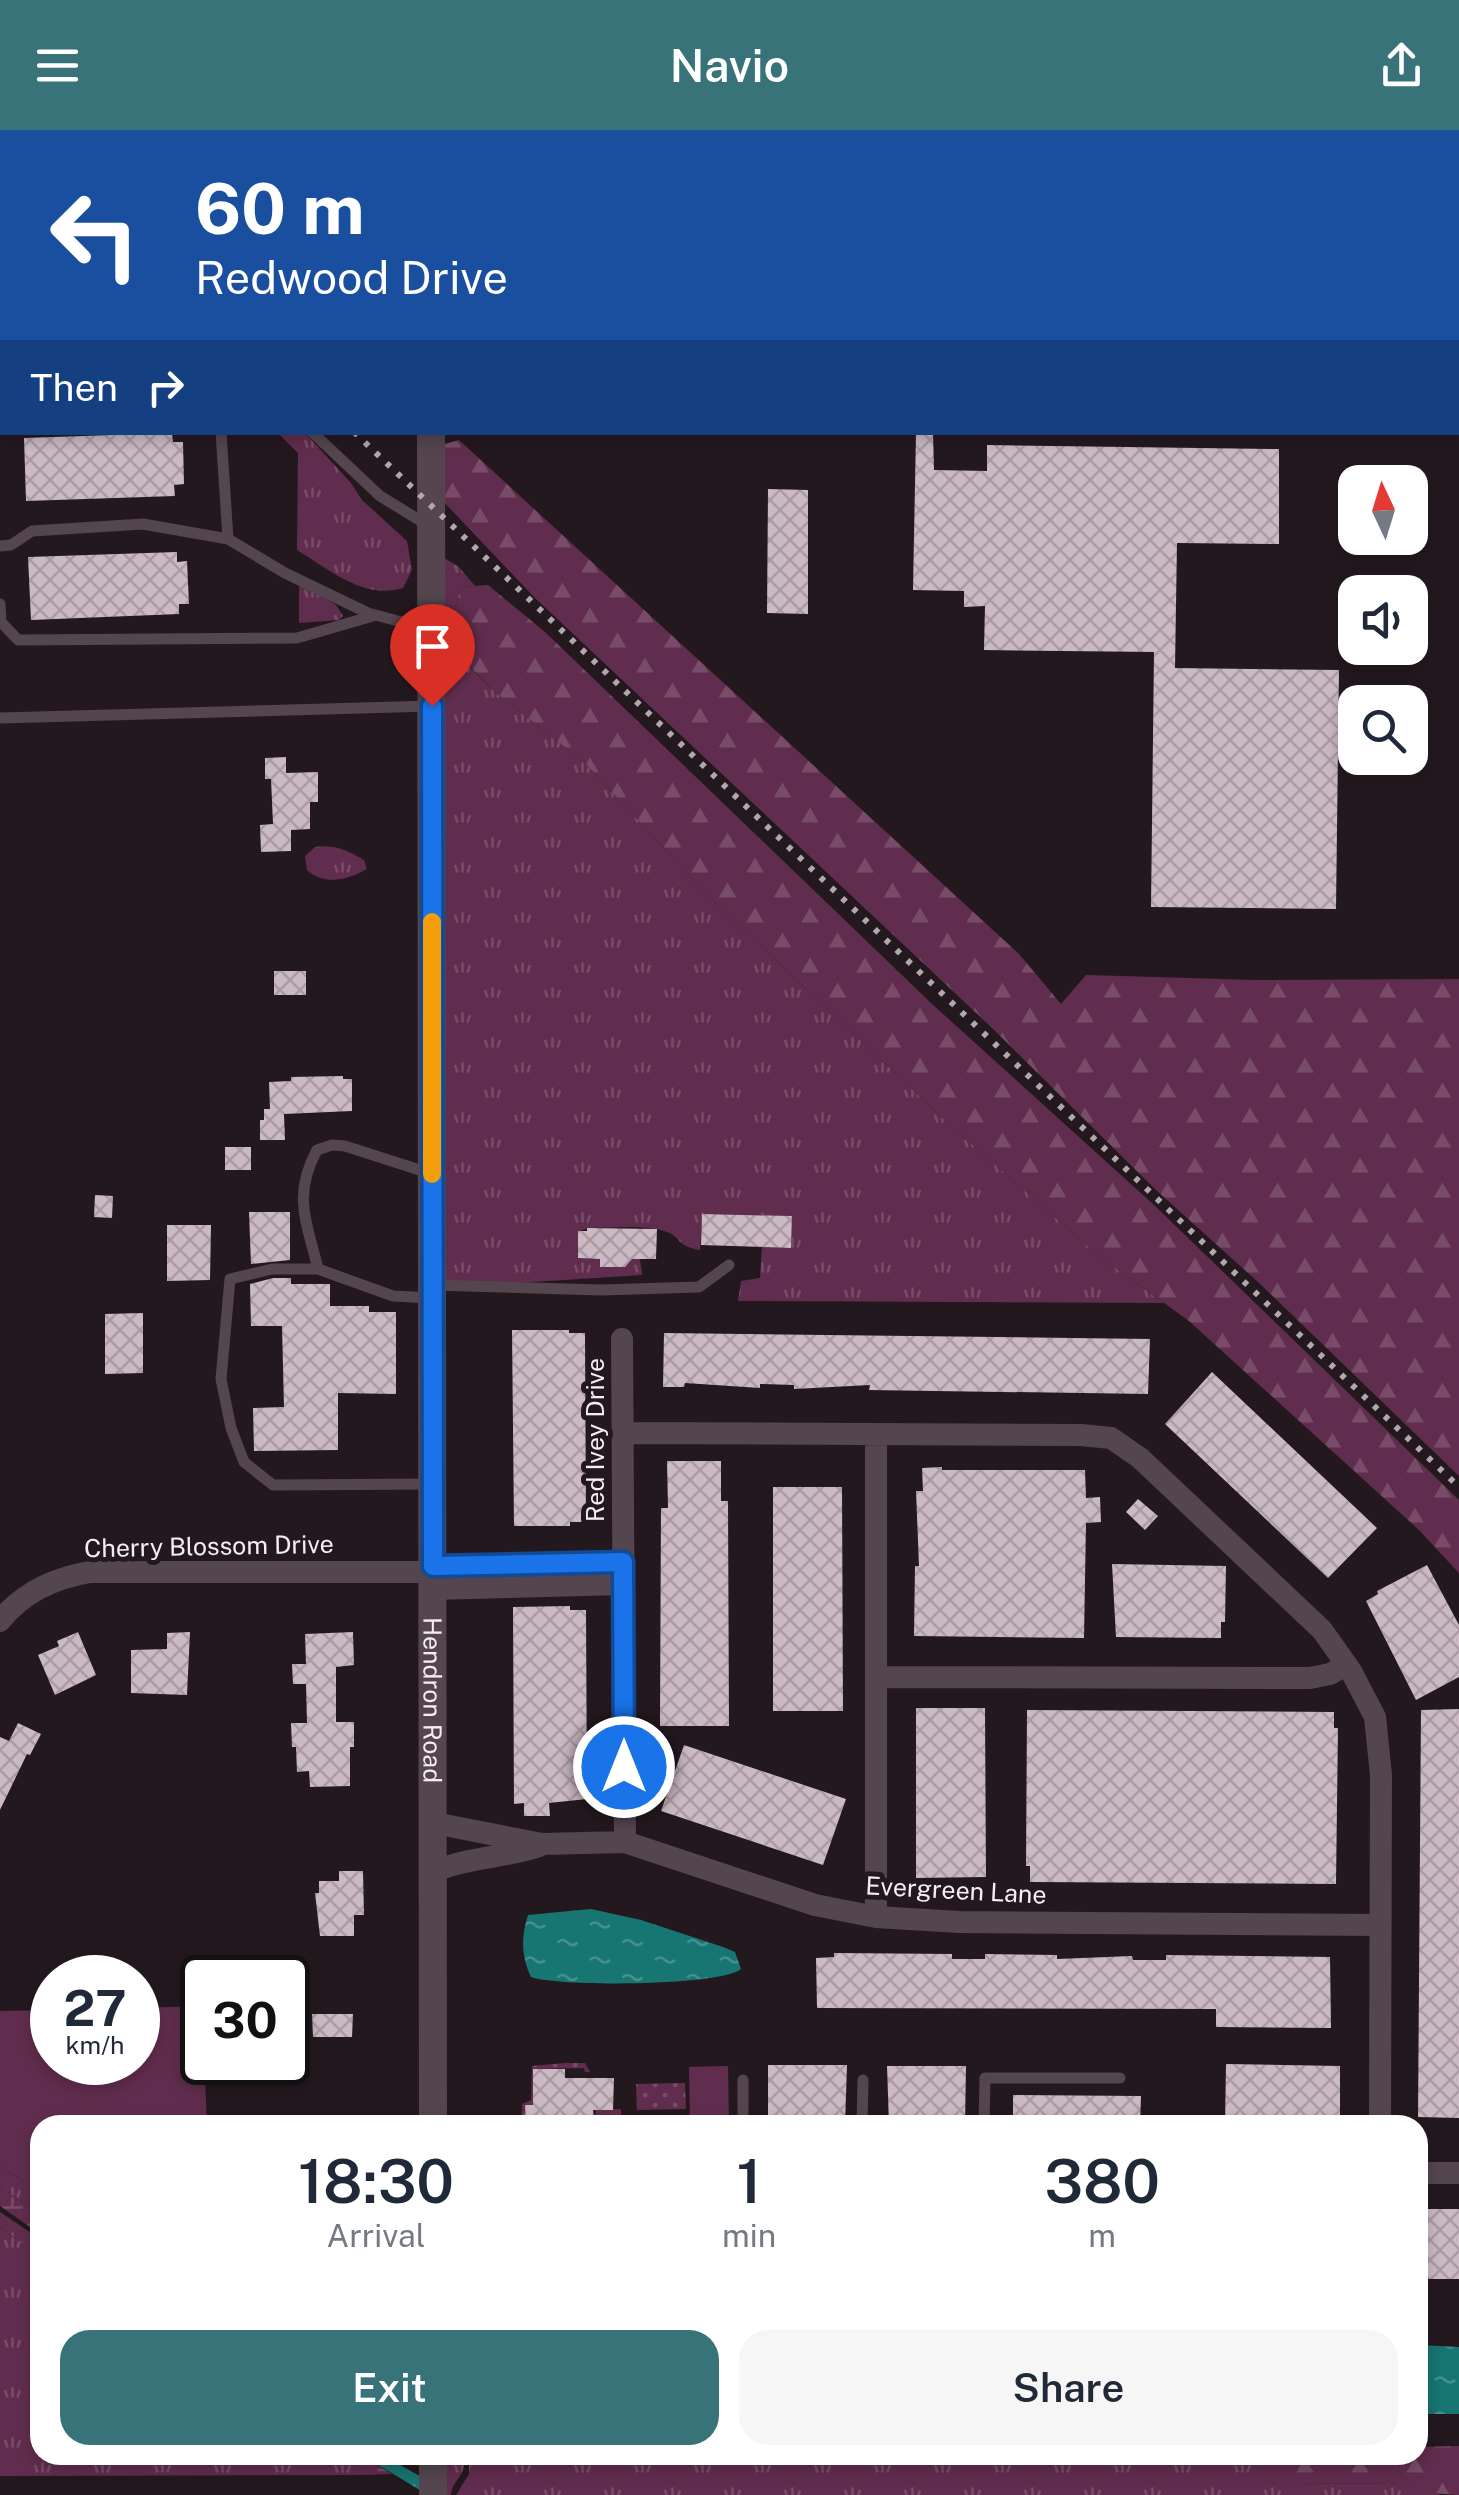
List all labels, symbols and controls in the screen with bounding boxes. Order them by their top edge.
icon: menu [30,38,85,93]
icon: share [1374,38,1429,93]
text: Navio [670,39,789,92]
text: 60 m [195,167,365,250]
icon: left [30,170,160,300]
text: Redwood Drive [195,251,508,304]
icon: right [138,360,193,415]
text: Then [30,365,118,410]
north arrow [1338,465,1428,555]
map controls [1338,465,1428,775]
button: sound [1338,575,1428,665]
pin [390,604,475,707]
icon: arrive [405,619,460,674]
button: search [1338,685,1428,775]
street label: Red Ivey Drive [580,1358,610,1522]
street label: Cherry Blossom Drive [84,1529,334,1563]
street label: Hendron Road [417,1617,448,1783]
position arrow [572,1715,676,1819]
street label: Evergreen Lane [865,1870,1047,1910]
speed limit sign: 30 [180,1955,310,2085]
text: 27 [63,1978,127,2037]
text: km/h [66,2030,124,2060]
text: 18:30 [298,2146,454,2217]
text: 1 [737,2146,762,2217]
text: 380 [1044,2146,1160,2217]
text: Arrival [327,2217,425,2254]
text: min [722,2217,776,2254]
text: m [1088,2217,1116,2254]
button: Exit [60,2330,719,2445]
button: Share [739,2330,1398,2445]

